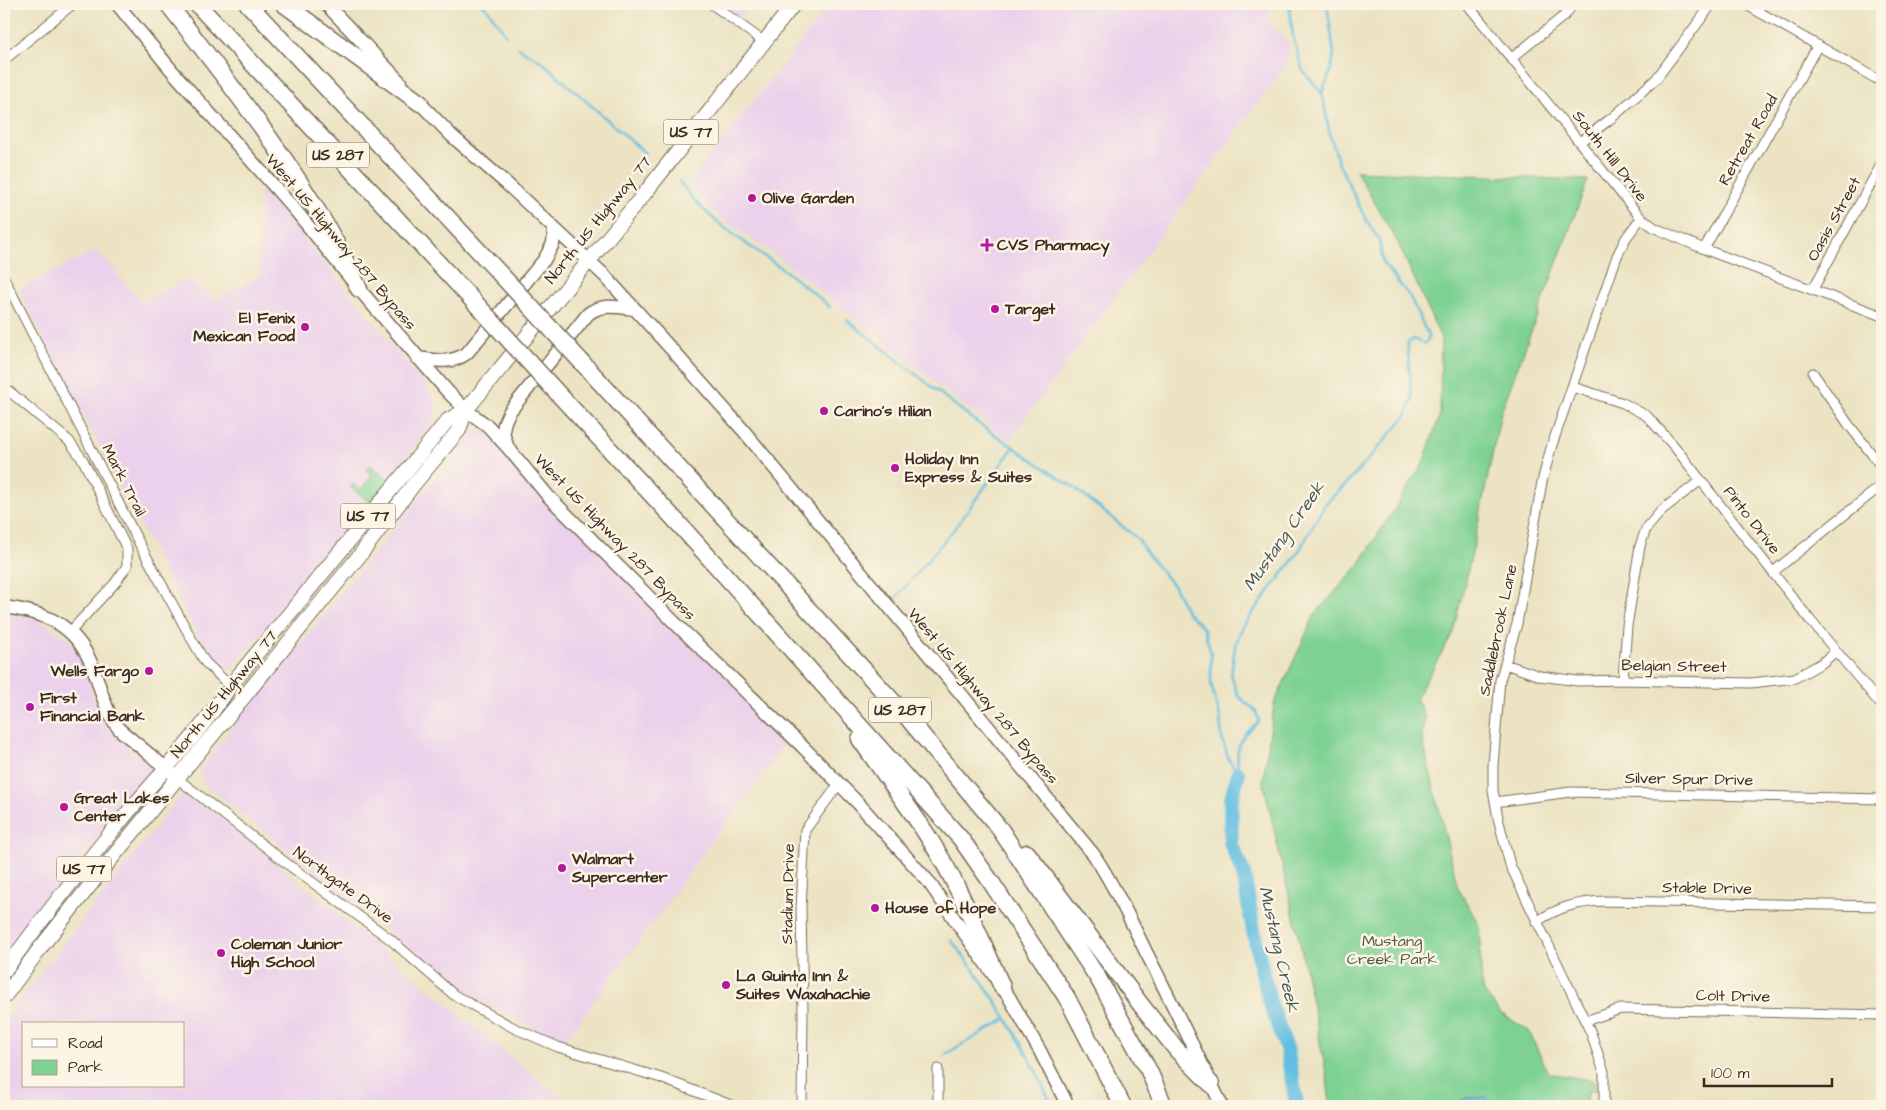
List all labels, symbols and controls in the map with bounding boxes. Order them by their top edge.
street label: Retreat Road [1713,90,1783,190]
street label: South Hill Drive [1567,106,1653,207]
road number: US 77 [664,120,718,144]
road number: US 287 [307,142,369,168]
street label: West US Highway 287 Bypass [260,149,421,335]
street label: North US Highway 77 [540,151,657,289]
street label: Oasis Street [1802,172,1866,265]
place label: Olive Garden [762,187,854,209]
marker: Olive Garden [746,192,758,204]
place label: CVS Pharmacy [997,234,1110,257]
marker: CVS Pharmacy [981,239,993,251]
place label: Target [1004,298,1056,322]
marker: Target [989,303,1001,315]
place label: El Fenix Mexican Food [193,307,296,347]
marker: El Fenix Mexican Food [299,321,311,333]
place label: Carino's Itilian [834,400,931,422]
marker: Carino's Itilian [818,405,830,417]
street label: Mark Trail [96,440,152,520]
place label: Holiday Inn Express & Suites [905,448,1032,488]
street label: West US Highway 287 Bypass [529,449,701,626]
marker: Holiday Inn Express & Suites [889,462,901,474]
water label: Mustang Creek [1237,476,1332,596]
street label: Pinto Drive [1718,481,1786,559]
road number: US 77 [340,504,396,528]
street label: Saddlebrook Lane [1473,562,1523,698]
street label: West US Highway 287 Bypass [902,603,1063,789]
street label: North US Highway 77 [166,625,283,763]
street label: Belgian Street [1621,654,1727,679]
place label: Wells Fargo [50,660,140,684]
marker: Wells Fargo [143,665,155,677]
place label: First Financial Bank [40,687,145,727]
road number: US 287 [869,698,931,722]
marker: First Financial Bank [24,701,36,713]
street label: Silver Spur Drive [1625,767,1754,791]
place label: Great Lakes Center [74,787,169,827]
marker: Great Lakes Center [58,801,70,813]
street label: Northgate Drive [288,841,398,930]
street label: Stadium Drive [776,843,800,945]
place label: Walmart Supercenter [571,848,668,888]
road number: US 77 [56,856,112,882]
marker: Walmart Supercenter [556,862,568,874]
street label: Stable Drive [1662,876,1753,900]
water label: Mustang Creek [1251,884,1306,1015]
place label: House of Hope [885,897,996,919]
marker: House of Hope [869,902,881,914]
park label: Mustang Creek Park [1347,930,1438,970]
place label: Coleman Junior High School [231,933,343,975]
marker: Coleman Junior High School [215,947,227,959]
place label: La Quinta Inn & Suites Waxahachie [735,965,871,1005]
marker: La Quinta Inn & Suites Waxahachie [720,979,732,991]
street label: Colt Drive [1696,984,1771,1008]
legend [22,1022,185,1088]
text: Road [68,1033,103,1054]
scale bar [1704,1055,1831,1087]
text: Park [68,1057,103,1078]
text: 100 m [1711,1063,1750,1084]

